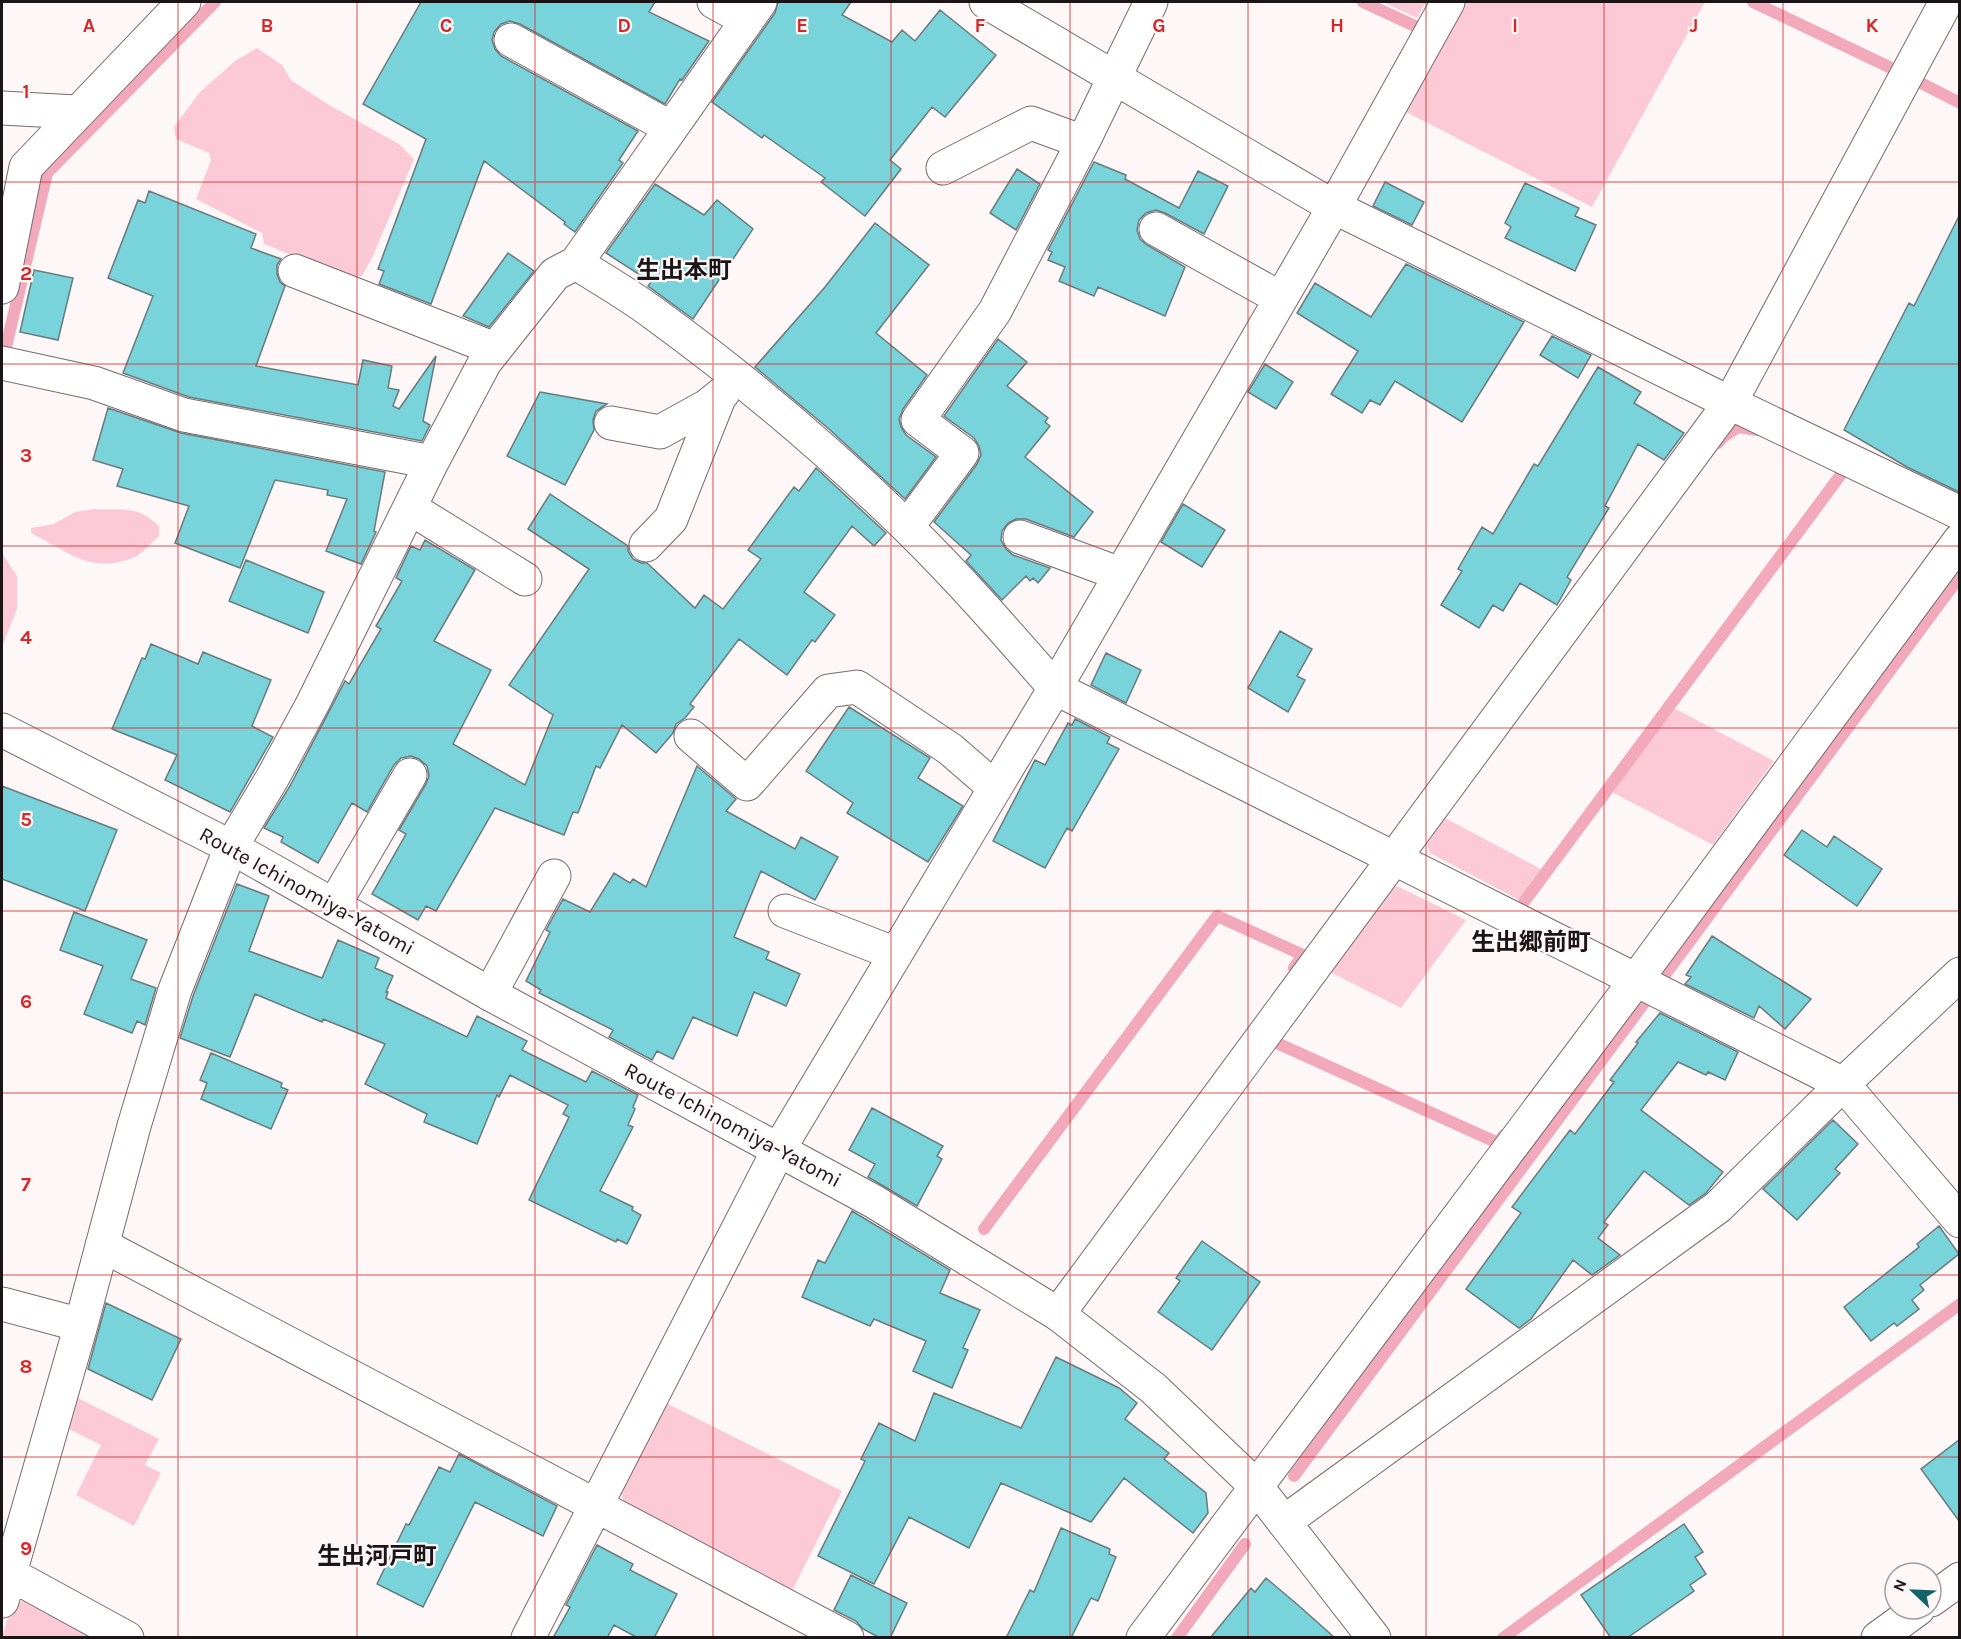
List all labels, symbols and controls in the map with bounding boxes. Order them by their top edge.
text: A [83,14,96,37]
text: B [261,14,273,37]
text: C [440,14,452,37]
text: D [617,14,631,37]
text: E [796,14,808,37]
text: F [975,14,986,37]
text: G [1152,14,1166,37]
text: H [1330,14,1344,37]
text: I [1512,14,1518,37]
text: J [1690,14,1698,37]
text: K [1865,14,1879,37]
text: 1 [22,80,30,103]
district label: 生出本町 [636,256,732,284]
text: 2 [20,262,32,285]
text: 3 [20,444,32,467]
text: 4 [20,626,32,649]
text: 5 [20,808,32,831]
street label: Route Ichinomiya-Yatomi [195,822,419,960]
district label: 生出郷前町 [1471,928,1591,956]
text: 6 [20,990,32,1013]
street label: Route Ichinomiya-Yatomi [620,1058,846,1192]
text: 7 [21,1173,31,1196]
text: 8 [20,1355,32,1378]
text: 9 [20,1537,32,1560]
district label: 生出河戸町 [317,1542,437,1570]
north arrow [1883,1561,1943,1621]
text: N [1889,1576,1911,1594]

